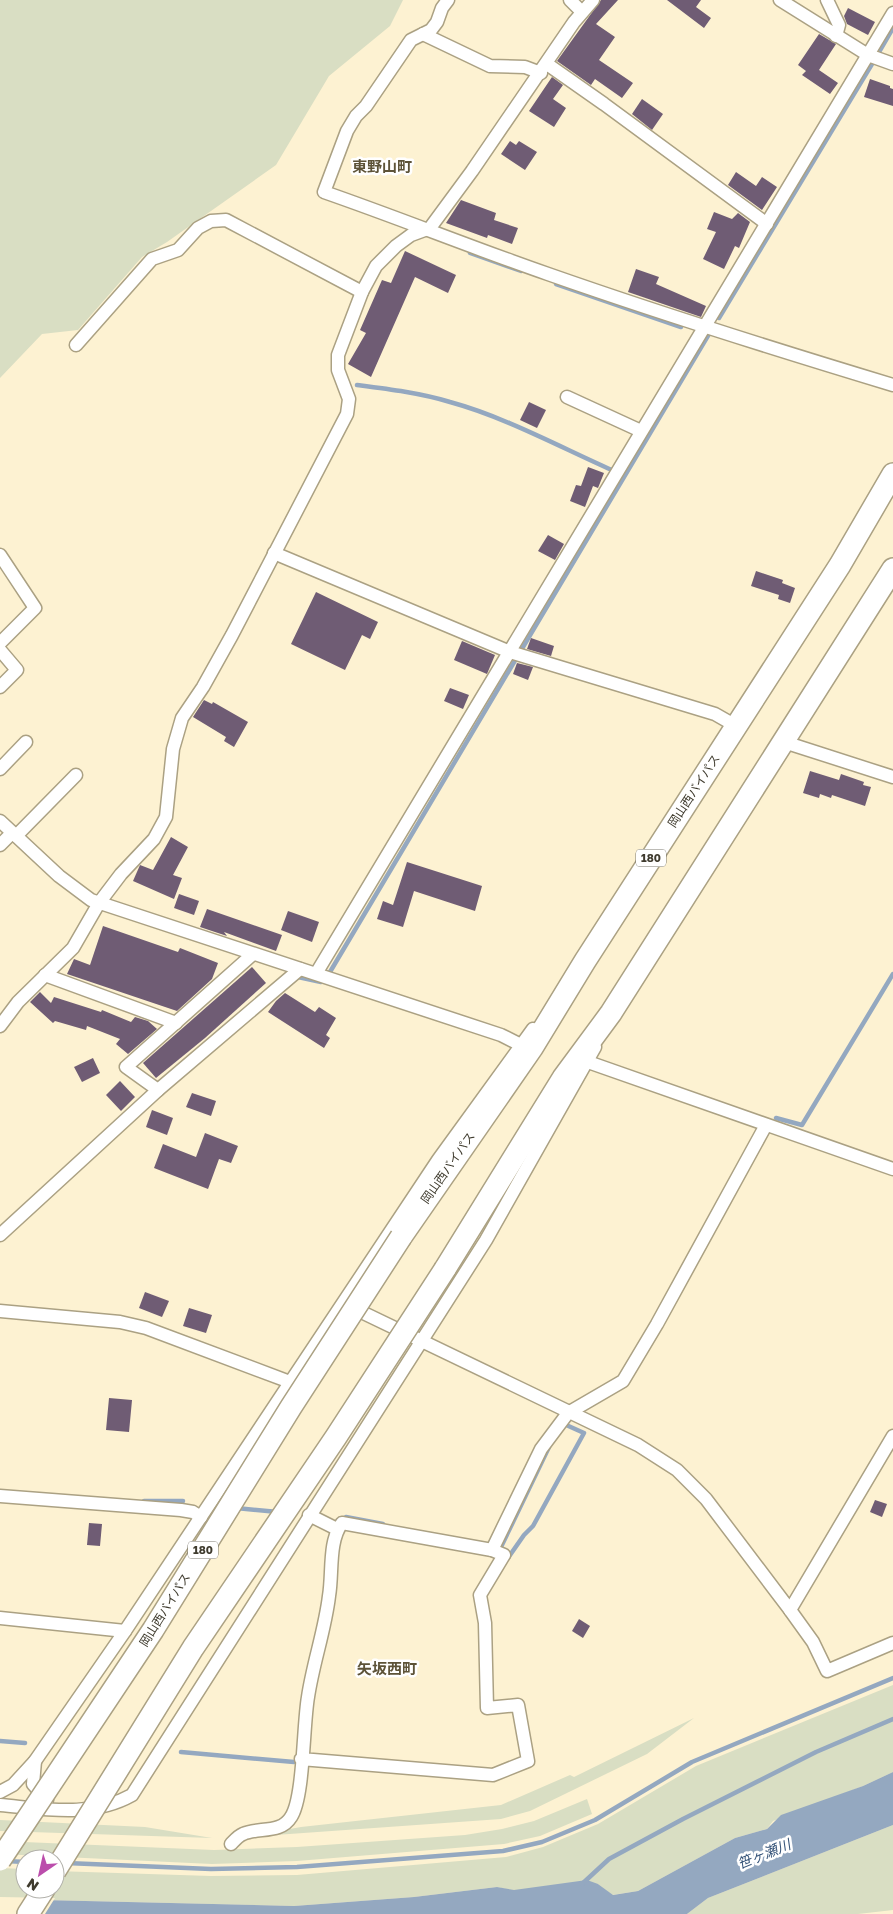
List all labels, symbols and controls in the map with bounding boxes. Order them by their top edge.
district label: 東野山町 [352,157,412,175]
street label: 岡山西バイパス [664,752,723,830]
road number: 180 [636,850,666,866]
street label: 岡山西バイパス [417,1129,478,1206]
road number: 180 [188,1542,218,1558]
street label: 岡山西バイパス [136,1570,193,1649]
district label: 矢坂西町 [357,1659,417,1677]
water label: 笹ヶ瀬川 [735,1834,795,1872]
north arrow [15,1849,65,1899]
text: N [23,1875,42,1895]

